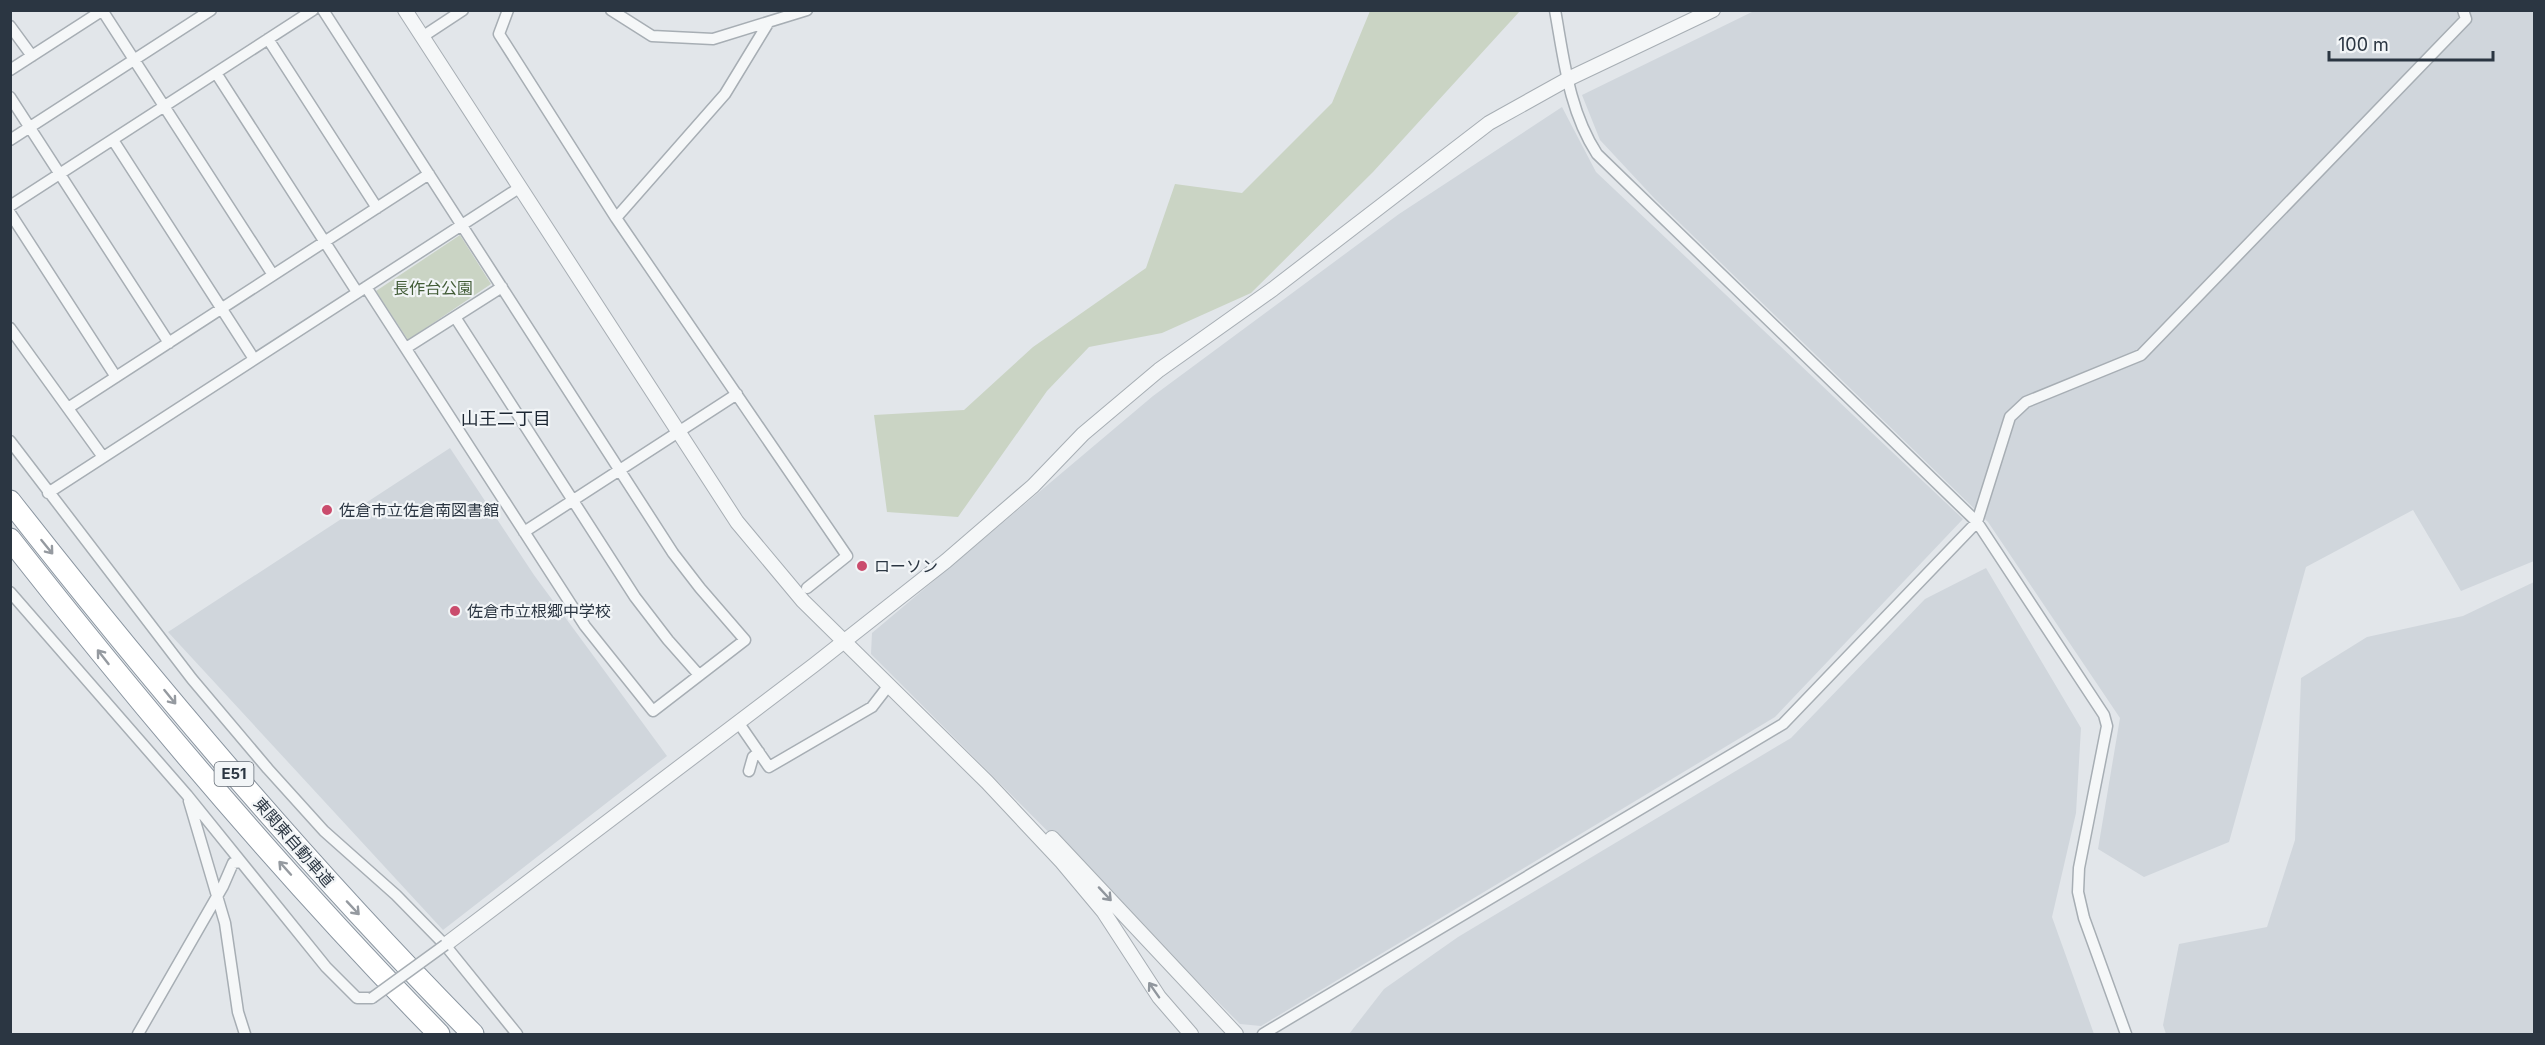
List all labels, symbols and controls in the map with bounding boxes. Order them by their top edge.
scale bar [2329,24,2492,62]
text: 100 m [2338,34,2389,55]
park label: 長作台公園 [393,278,473,298]
district label: 山王二丁目 [461,408,551,429]
place label: 佐倉市立佐倉南図書館 [339,500,499,520]
marker: 佐倉市立佐倉南図書館 [320,503,334,517]
one-way arrow [40,539,53,555]
place label: ローソン [874,556,938,576]
marker: ローソン [855,559,869,573]
place label: 佐倉市立根郷中学校 [467,601,611,621]
marker: 佐倉市立根郷中学校 [448,604,462,618]
one-way arrow [96,649,109,665]
one-way arrow [164,689,177,705]
road number: E51 [214,762,254,786]
street label: 東関東自動車道 [250,793,338,891]
one-way arrow [278,861,292,876]
one-way arrow [1098,887,1112,902]
one-way arrow [346,901,360,916]
one-way arrow [1148,982,1160,998]

